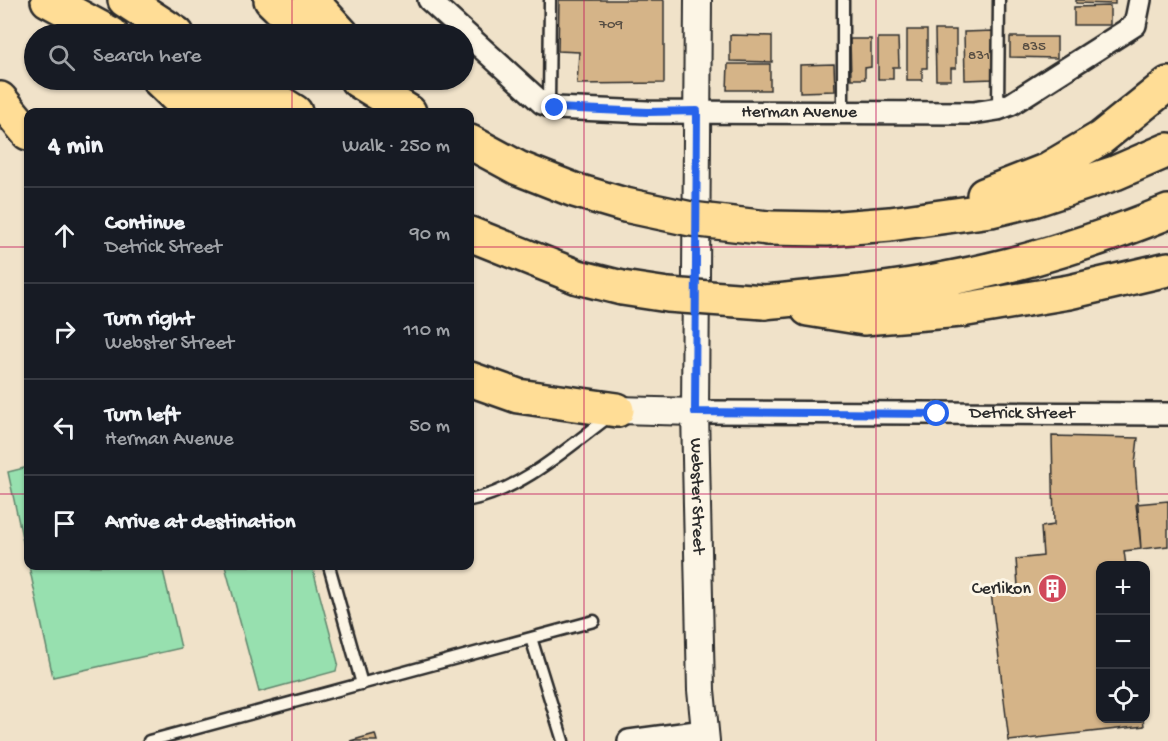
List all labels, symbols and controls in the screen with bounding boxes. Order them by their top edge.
house number: 709 [598,16,623,34]
search box [24,24,474,90]
house number: 835 [1022,38,1046,56]
icon: search [45,41,78,74]
text: Search here [93,44,201,70]
house number: 831 [968,47,990,65]
route end [541,94,567,120]
street label: Herman Avenue [741,102,858,123]
text: 4 min [48,132,103,163]
text: Walk · 250 m [342,136,450,159]
text: Continue [105,211,185,237]
icon: ahead [48,219,81,252]
text: 90 m [410,224,450,247]
text: Detrick Street [105,237,222,260]
text: Turn right [105,307,193,333]
icon: right [48,315,81,348]
text: 110 m [404,320,450,343]
text: Webster Street [105,333,234,356]
route start [923,400,949,426]
text: Turn left [105,403,179,429]
street label: Detrick Street [968,403,1076,424]
icon: left [48,411,81,444]
text: 50 m [409,416,450,439]
text: Herman Avenue [105,429,234,452]
street label: Webster Street [685,438,709,556]
icon: arrive [48,507,81,540]
text: Arrive at destination [105,510,295,536]
map controls [1096,561,1150,723]
button: + [1096,561,1150,615]
building icon: Cerlikon [1036,573,1068,605]
place label: Cerlikon [972,579,1031,600]
button: − [1096,615,1150,669]
button: locate [1096,669,1150,723]

